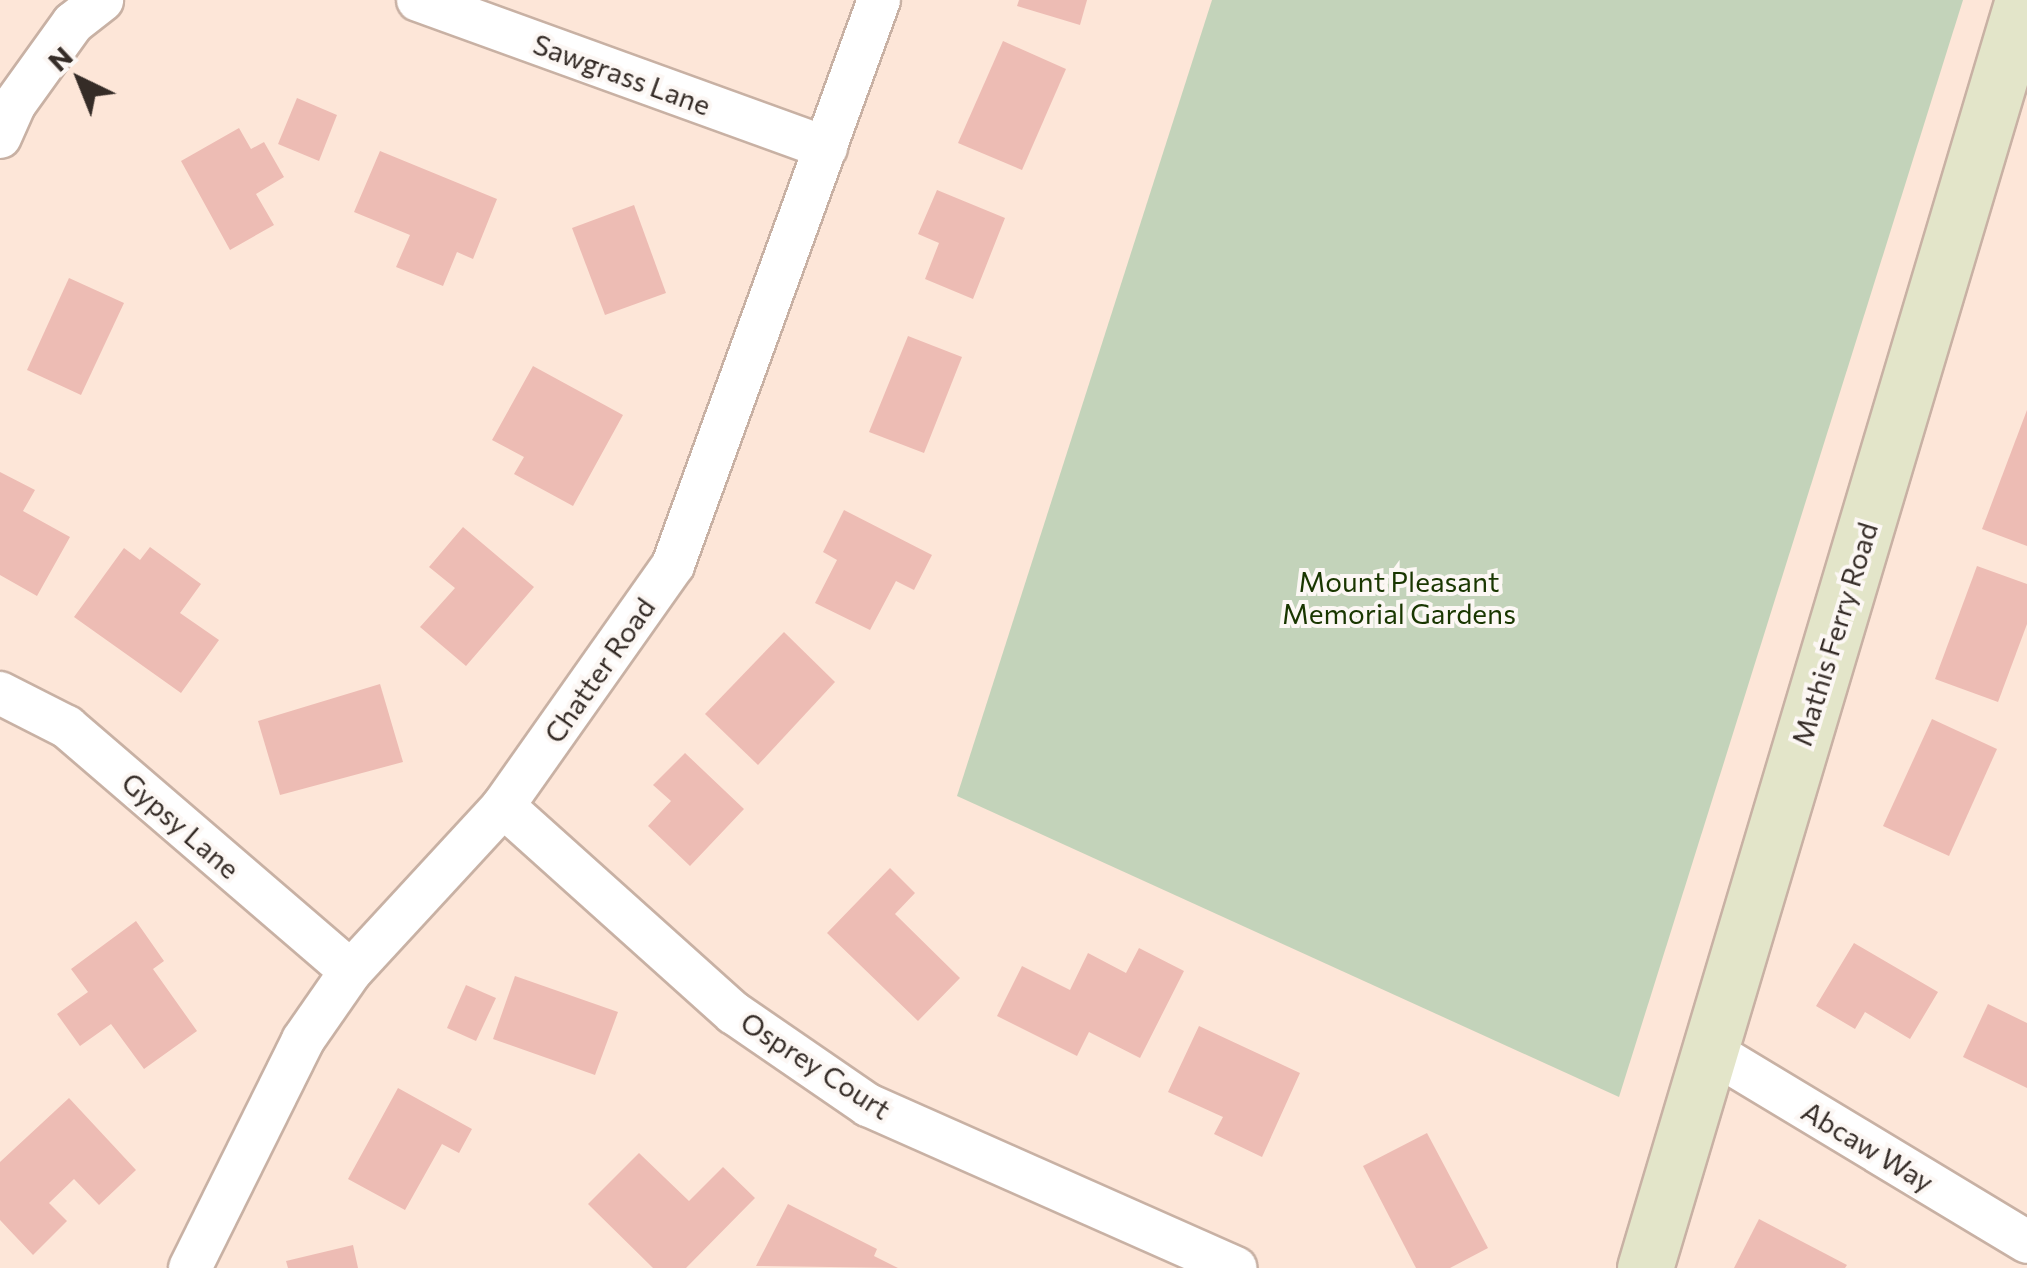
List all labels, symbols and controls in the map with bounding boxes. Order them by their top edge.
street label: Sawgrass Lane [529,26,715,122]
north arrow [30,30,130,130]
text: N [40,38,79,78]
street label: Mathis Ferry Road [1784,518,1884,750]
park label: Mount Pleasant Memorial Gardens [1282,564,1516,630]
street label: Chatter Road [537,591,661,749]
street label: Gypsy Lane [115,765,247,885]
street label: Osprey Court [735,1004,897,1126]
street label: Abcaw Way [1796,1094,1940,1198]

